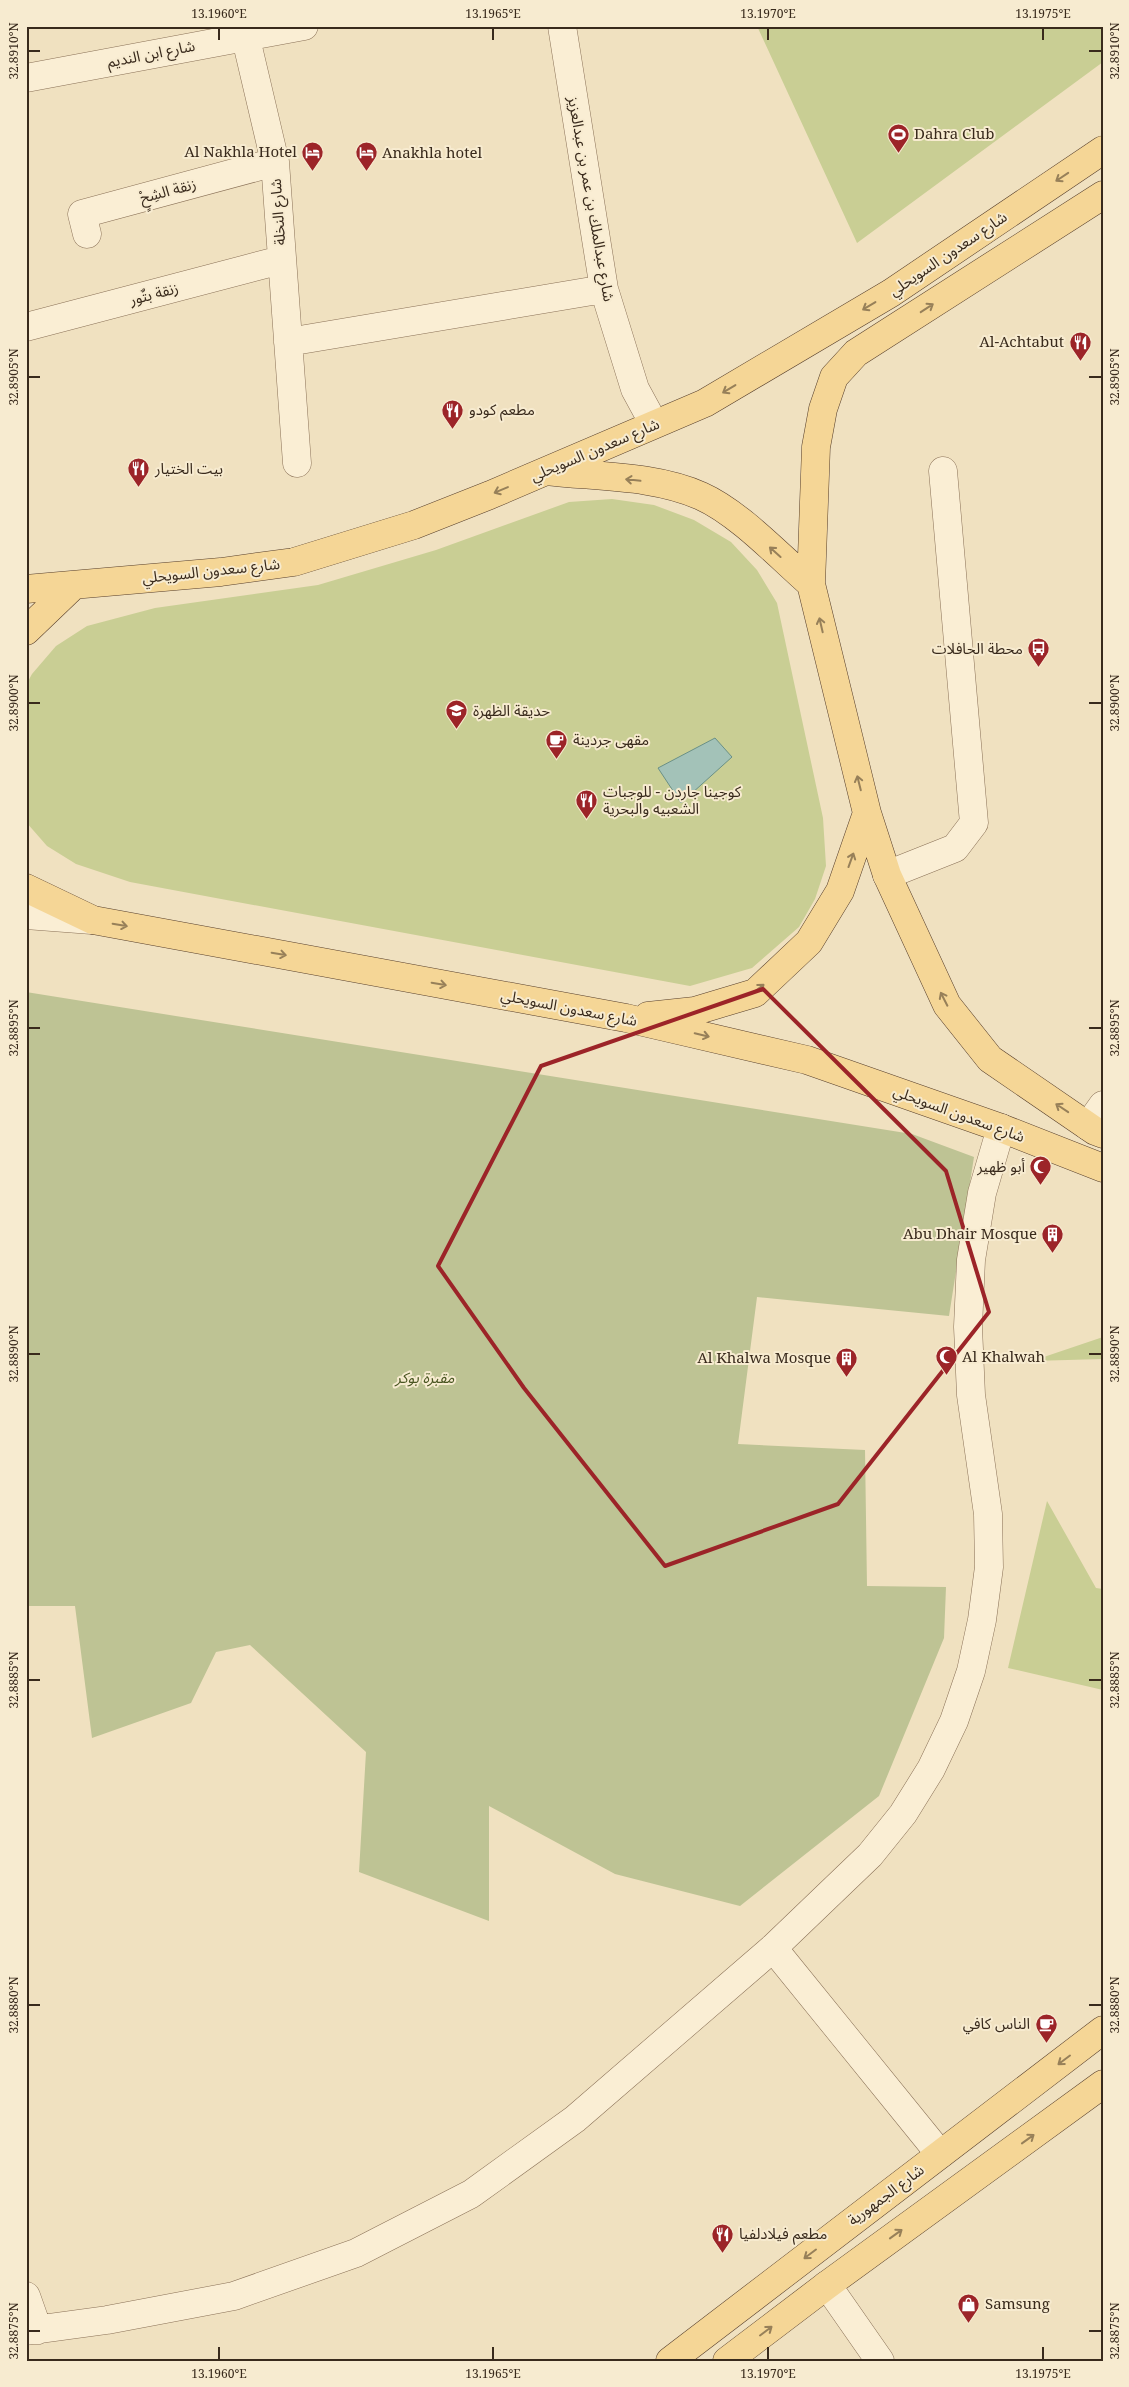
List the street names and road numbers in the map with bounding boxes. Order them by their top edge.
street label: شارع ابن النديم [105,35,197,74]
street label: شارع عبدالملك بن عمر بن عبدالعزيز [561,94,620,304]
street label: ْزنقة الشِحٍ [137,173,200,214]
street label: شارع النخلة [265,177,292,246]
street label: شارع سعدون السويحلي [884,206,1012,303]
street label: زنقة بتٌور [126,277,180,309]
street label: شارع سعدون السويحلي [527,413,664,488]
street label: شارع سعدون السويحلي [141,553,281,590]
street label: شارع سعدون السويحلي [499,984,639,1033]
street label: شارع سعدون السويحلي [890,1080,1028,1149]
street label: شارع الجمهورية [843,2159,929,2232]

